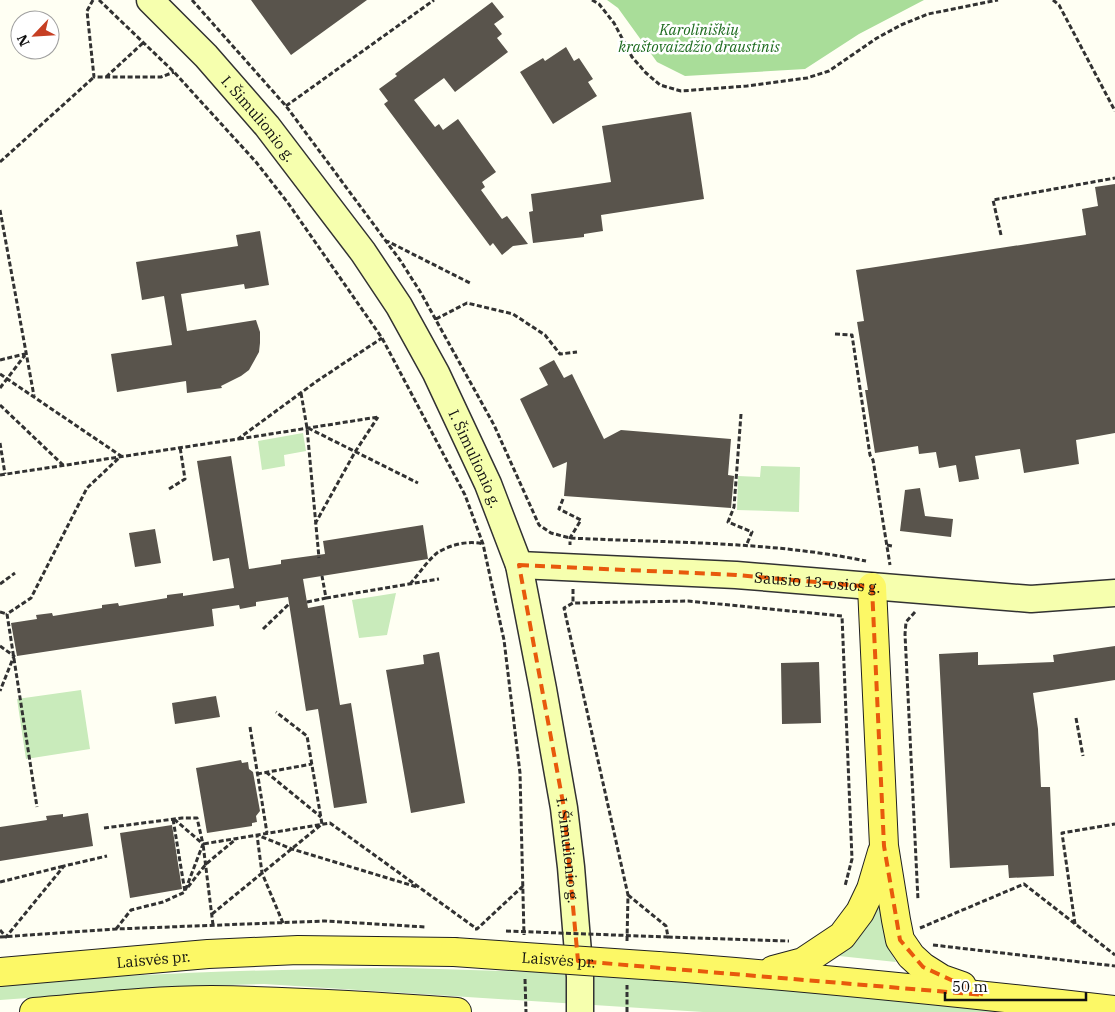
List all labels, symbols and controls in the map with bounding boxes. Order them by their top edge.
north arrow [10,10,60,60]
park label: Karoliniškių kraštovaizdžio draustinis [618,20,780,56]
text: N [13,32,34,49]
street label: I. Šimulionio g. [218,71,300,165]
street label: I. Šimulionio g. [445,406,506,510]
street label: Sausio 13-osios g. [754,567,881,596]
street label: I. Šimulionio g. [553,796,583,904]
street label: Laisvės pr. [116,946,191,971]
street label: Laisvės pr. [521,947,596,971]
scale bar [945,970,1086,1002]
text: 50 m [952,977,988,996]

